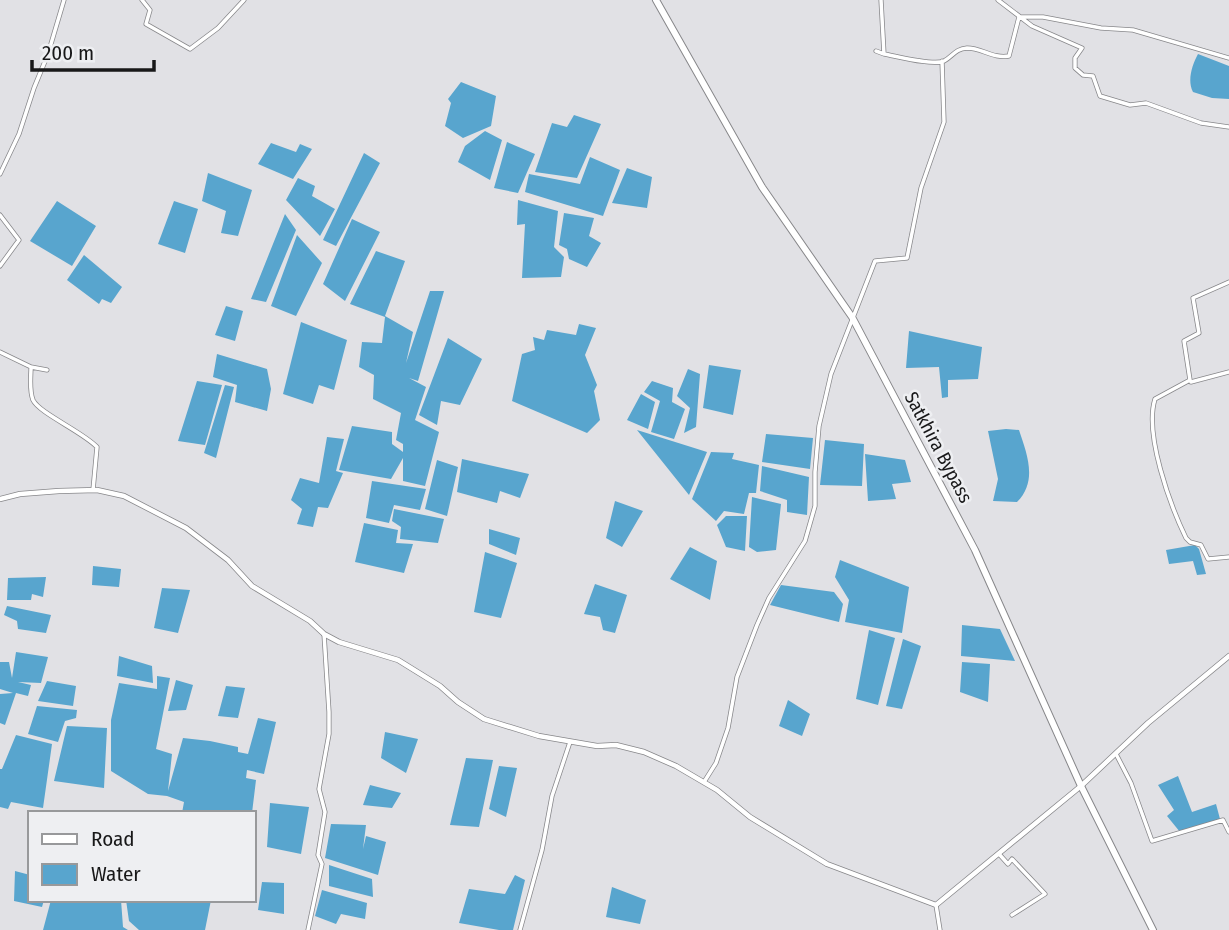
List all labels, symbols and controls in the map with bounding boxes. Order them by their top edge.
scale bar [32,28,154,72]
text: 200 m [42,40,94,66]
street label: Satkhira Bypass [900,388,977,507]
legend [28,811,256,902]
text: Road [91,826,135,852]
text: Water [91,861,141,887]

